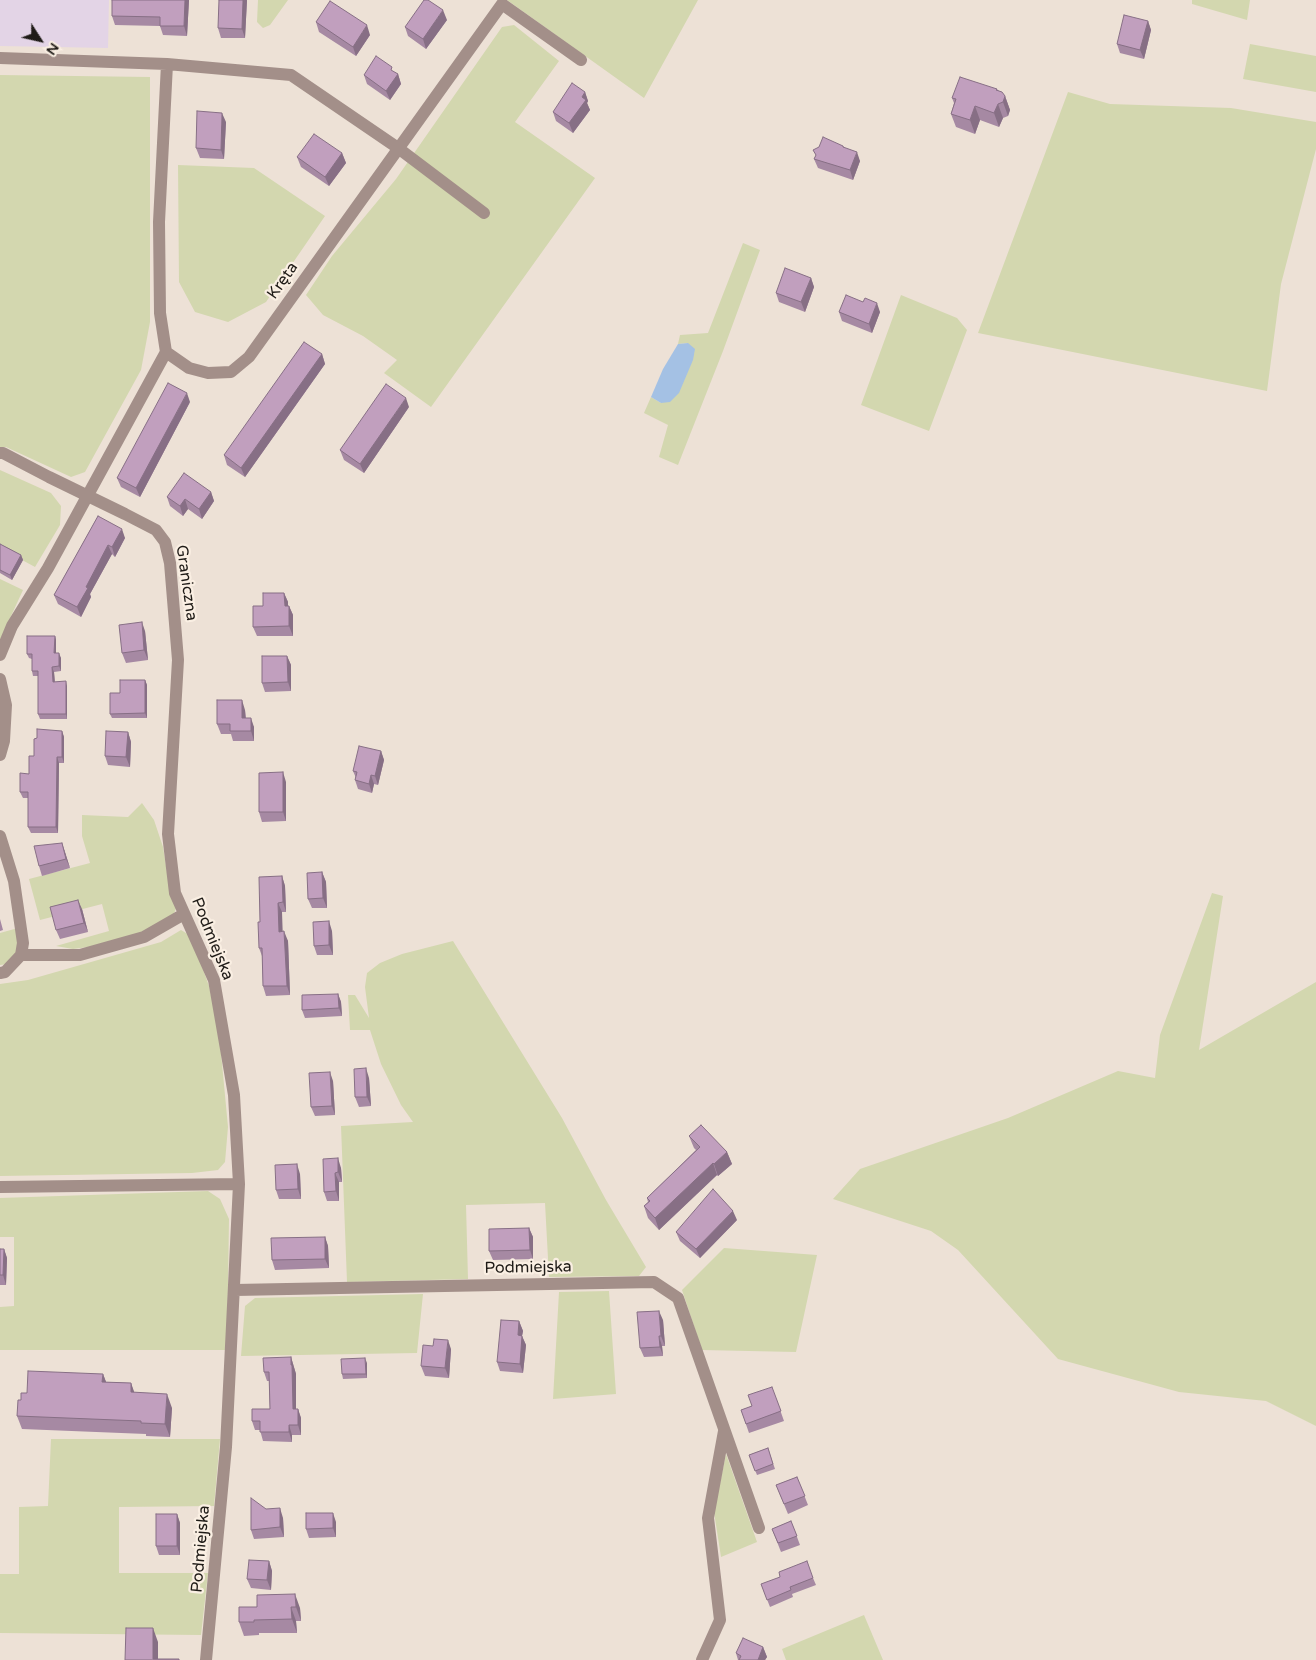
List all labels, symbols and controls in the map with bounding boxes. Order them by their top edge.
north arrow [15,15,65,65]
text: N [43,39,63,58]
street label: Kręta [263,259,303,303]
street label: Graniczna [171,544,201,622]
street label: Podmiejska [187,895,237,983]
street label: Podmiejska [484,1258,572,1278]
street label: Podmiejska [188,1505,214,1593]

